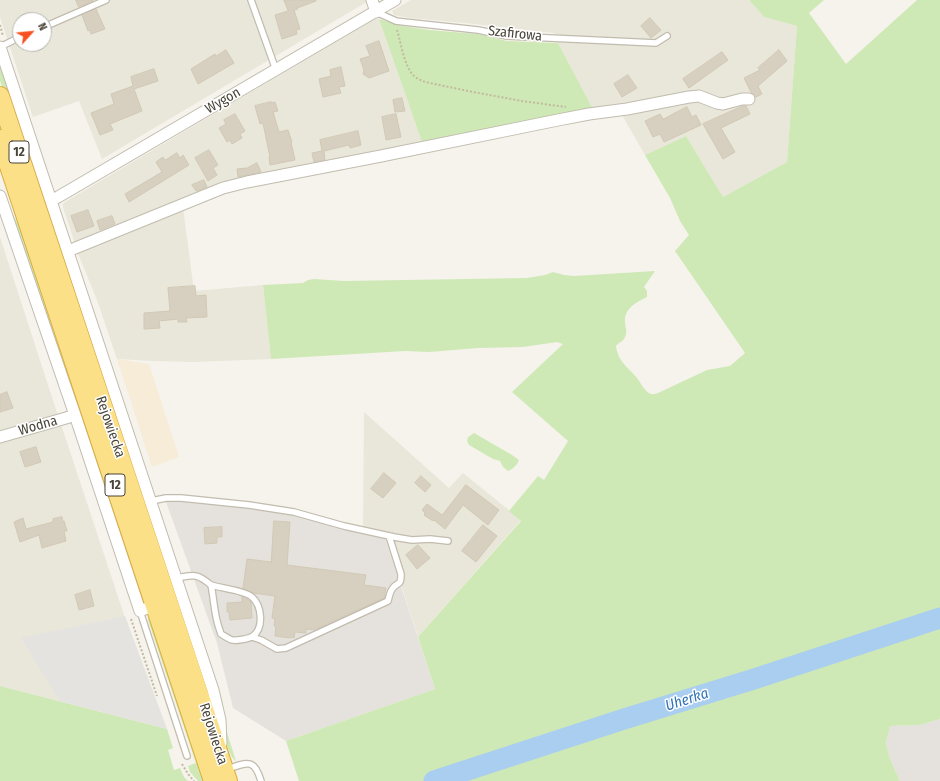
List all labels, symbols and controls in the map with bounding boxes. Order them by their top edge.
north arrow [12,12,52,52]
text: N [35,21,50,33]
street label: Szafirowa [487,23,543,45]
street label: Wygon [202,84,244,118]
road number: 12 [9,141,29,163]
street label: Rejowiecka [92,394,128,460]
street label: Wodna [17,412,59,440]
road number: 12 [105,474,125,496]
water label: Uherka [663,685,711,715]
street label: Rejowiecka [195,701,231,767]

